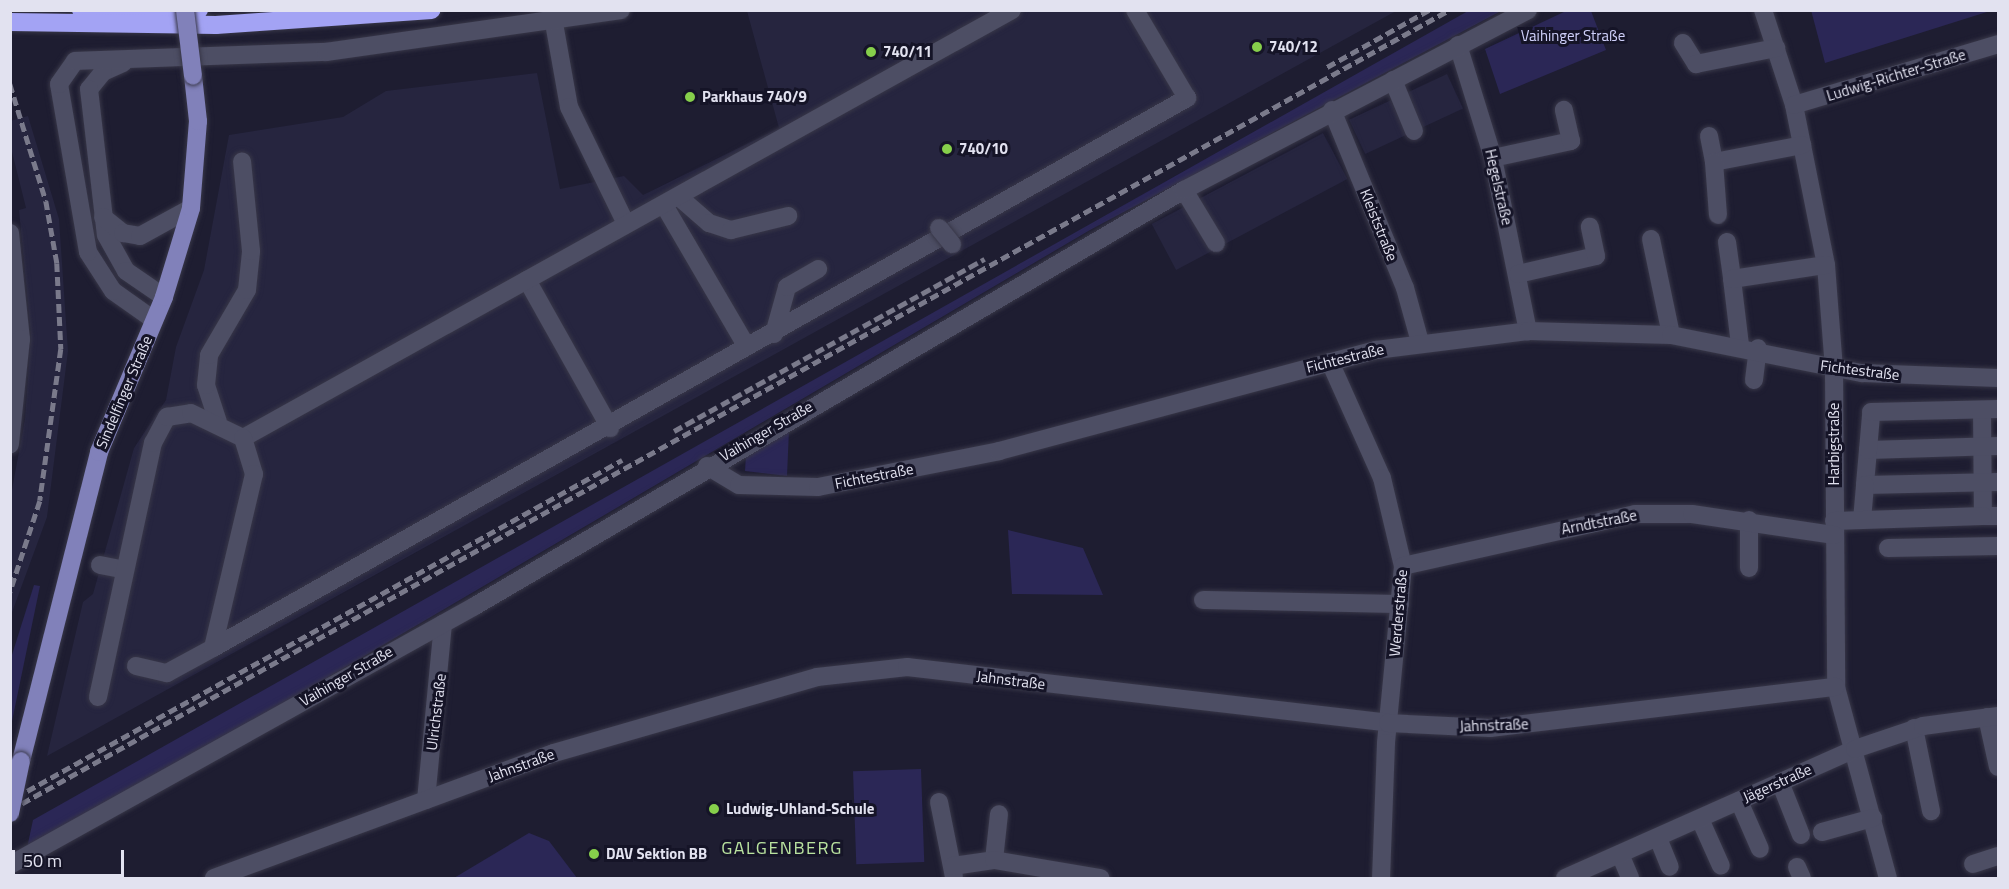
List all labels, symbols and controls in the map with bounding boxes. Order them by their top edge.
park label: Vaihinger Straße [1521,27,1625,45]
place label: 740/12 [1269,38,1318,56]
marker: 740/12 [1250,40,1264,54]
place label: 740/11 [883,43,932,61]
marker: 740/11 [864,45,878,59]
street label: Ludwig-Richter-Straße [1824,45,1968,105]
place label: Parkhaus 740/9 [702,88,807,106]
marker: Parkhaus 740/9 [683,90,697,104]
place label: 740/10 [959,140,1008,158]
marker: 740/10 [940,142,954,156]
street label: Hegelstraße [1482,147,1516,227]
street label: Kleiststraße [1356,186,1402,264]
street label: Sindelfinger Straße [92,333,156,451]
street label: Fichtestraße [1304,340,1386,376]
street label: Fichtestraße [1819,356,1901,384]
street label: Vaihinger Straße [716,397,816,465]
street label: Harbigstraße [1825,403,1843,485]
street label: Fichtestraße [833,460,915,492]
street label: Arndtstraße [1560,506,1638,538]
street label: Werderstraße [1385,569,1411,657]
street label: Vaihinger Straße [296,642,396,710]
street label: Jahnstraße [976,667,1046,693]
street label: Ulrichstraße [422,673,450,751]
street label: Jahnstraße [1459,715,1529,735]
street label: Jahnstraße [485,745,557,785]
street label: Jägerstraße [1740,760,1814,806]
place label: Ludwig-Uhland-Schule [726,800,874,818]
marker: Ludwig-Uhland-Schule [707,802,721,816]
district label: GALGENBERG [721,837,843,859]
scale bar [15,838,128,876]
place label: DAV Sektion BB [606,845,707,863]
text: 50 m [23,847,62,874]
marker: DAV Sektion BB [587,847,601,861]

